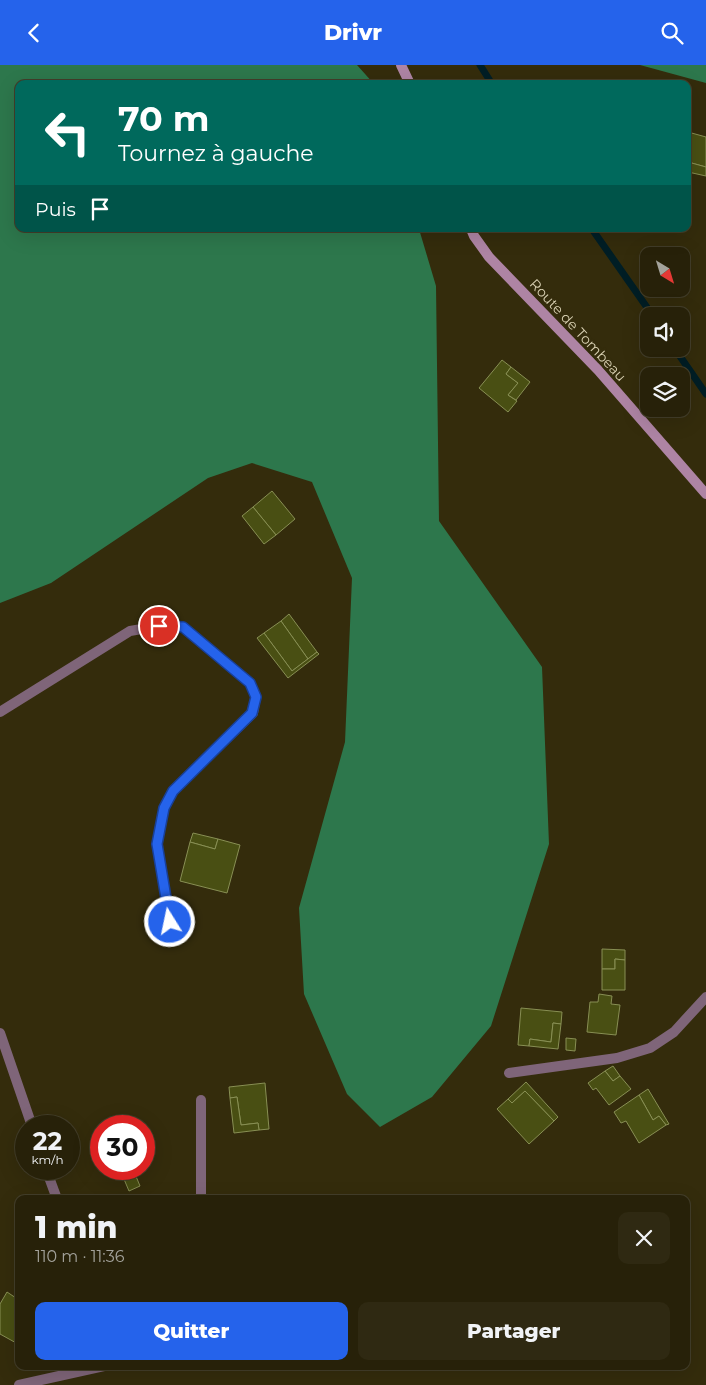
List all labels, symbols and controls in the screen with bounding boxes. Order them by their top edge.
icon: back [20,19,48,47]
text: Drivr [324,19,382,46]
icon: search [658,19,686,47]
text: 70 m [118,97,209,140]
icon: left [35,100,100,165]
text: Tournez à gauche [118,140,314,167]
icon: arrive [86,195,114,223]
text: Puis [35,198,76,221]
north arrow [640,247,690,297]
map controls [640,247,690,417]
street label: Route de Tombeau [526,275,630,385]
button: sound [640,307,690,357]
button: layers [640,367,690,417]
pin [138,605,180,647]
icon: arrive [145,612,173,640]
position arrow [143,895,195,947]
speed limit sign: 30 [90,1115,155,1180]
text: 22 [33,1126,62,1156]
text: km/h [31,1152,64,1167]
text: 1 min [35,1209,118,1246]
button: close [618,1212,670,1264]
text: 110 m · 11:36 [35,1247,124,1266]
button: Quitter [35,1302,348,1360]
button: Partager [358,1302,670,1360]

